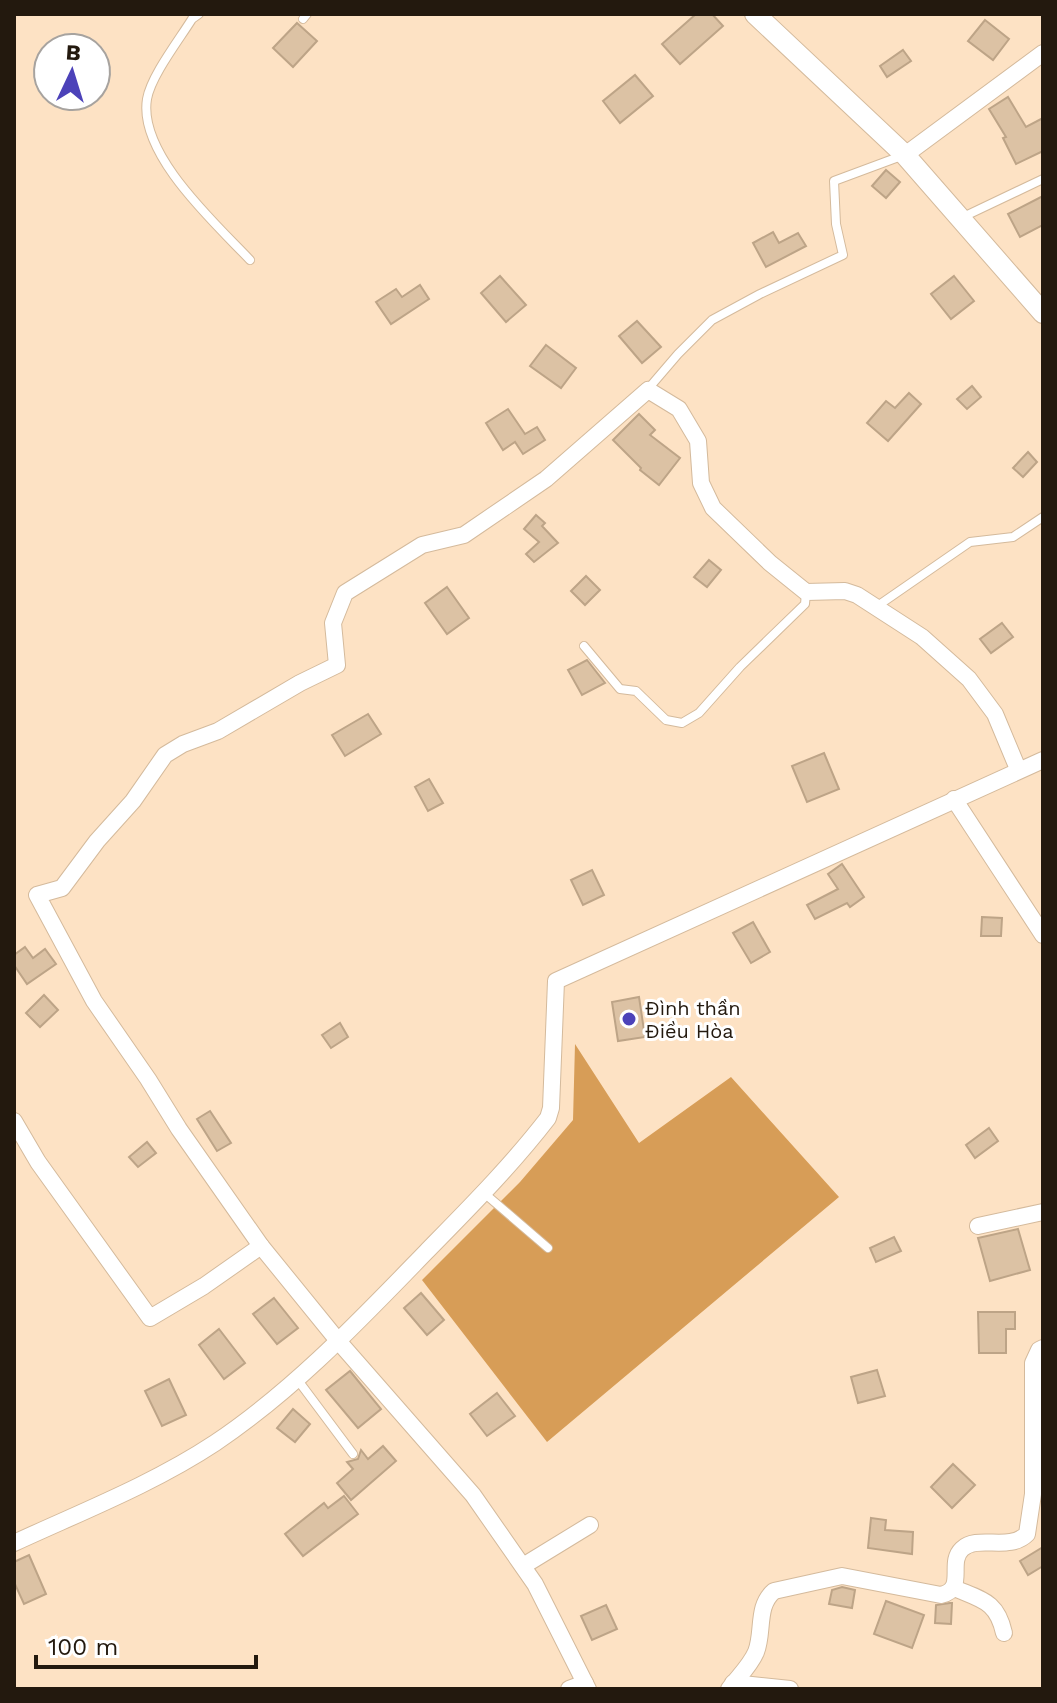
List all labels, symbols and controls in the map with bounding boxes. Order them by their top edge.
north arrow [32,32,112,112]
text: B [65,40,82,66]
place label: Đình thần Điều Hòa [645,996,741,1043]
marker: Đình thần Điều Hòa [620,1010,638,1028]
scale bar [36,1619,256,1669]
text: 100 m [48,1633,118,1661]

